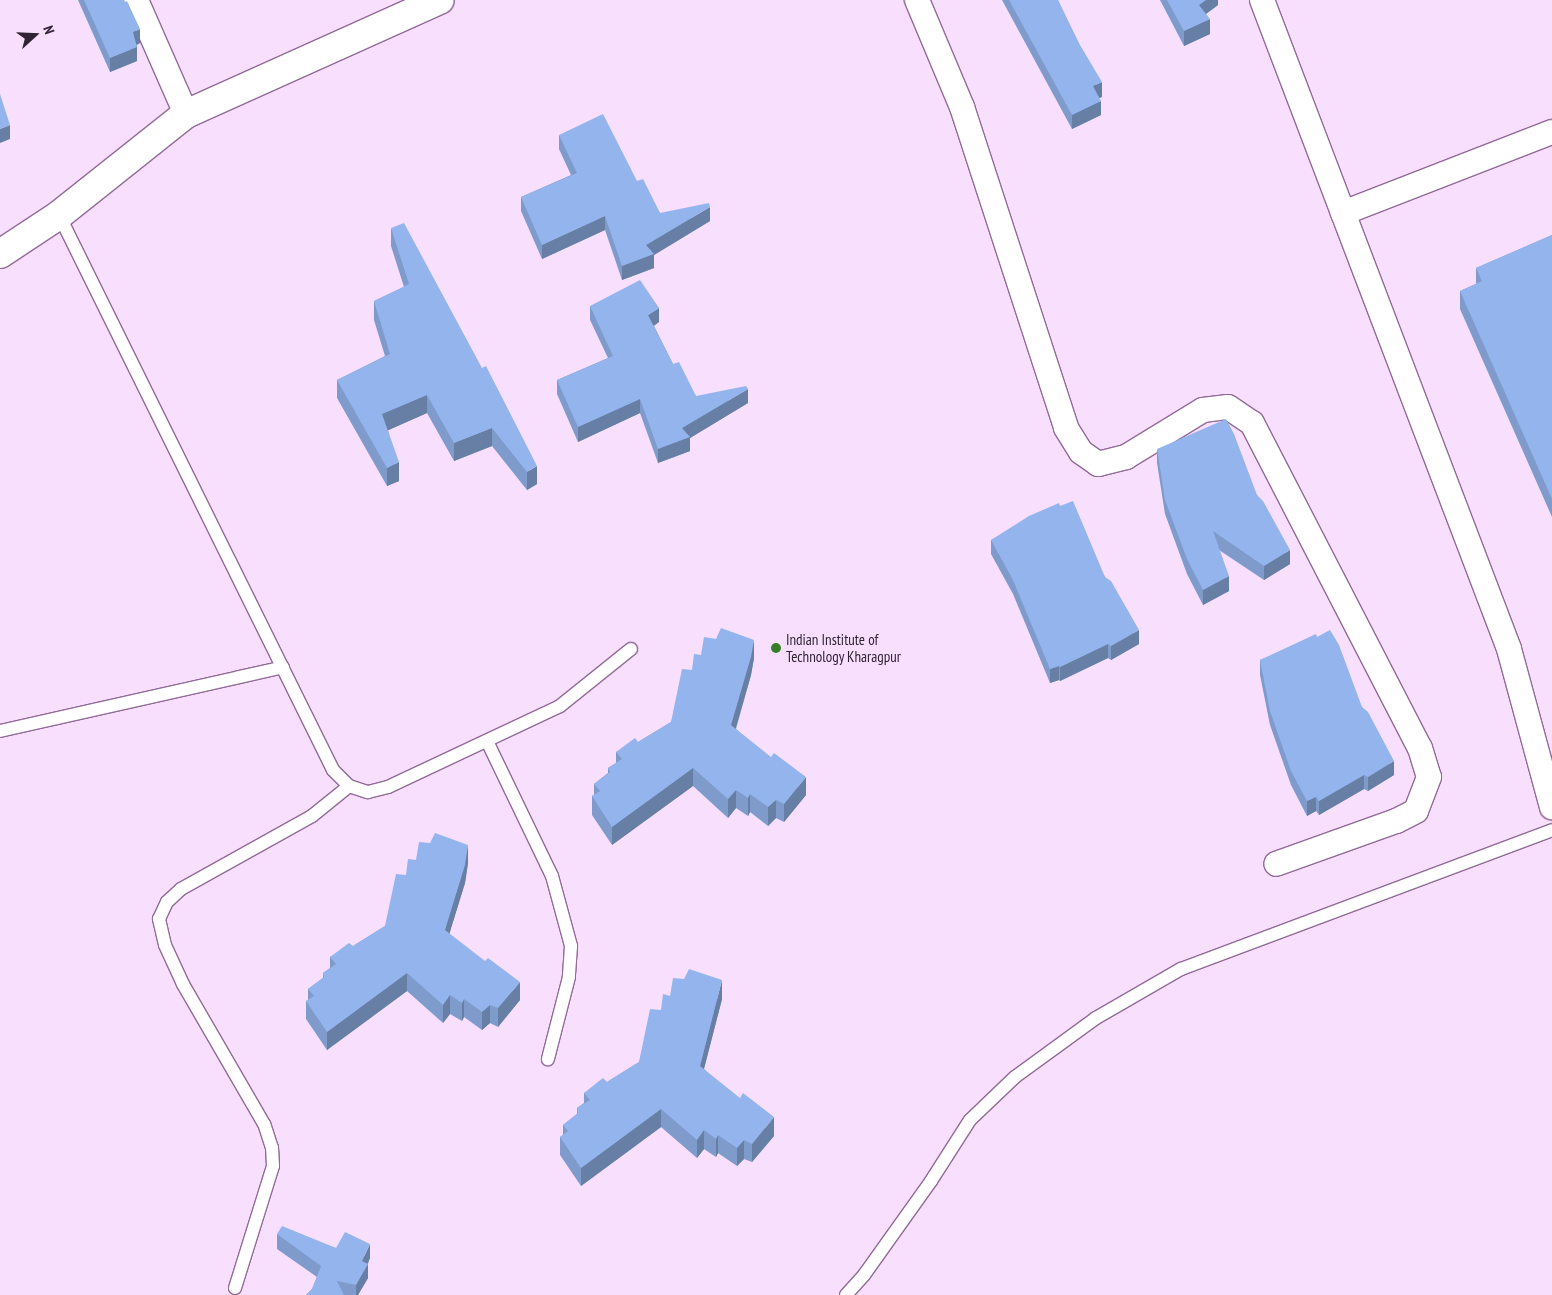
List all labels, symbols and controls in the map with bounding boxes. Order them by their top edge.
north arrow [10,10,60,60]
text: N [39,23,59,37]
place label: Indian Institute of Technology Kharagpur [786,630,901,665]
marker: Indian Institute of Technology Kharagpur [770,642,782,654]

